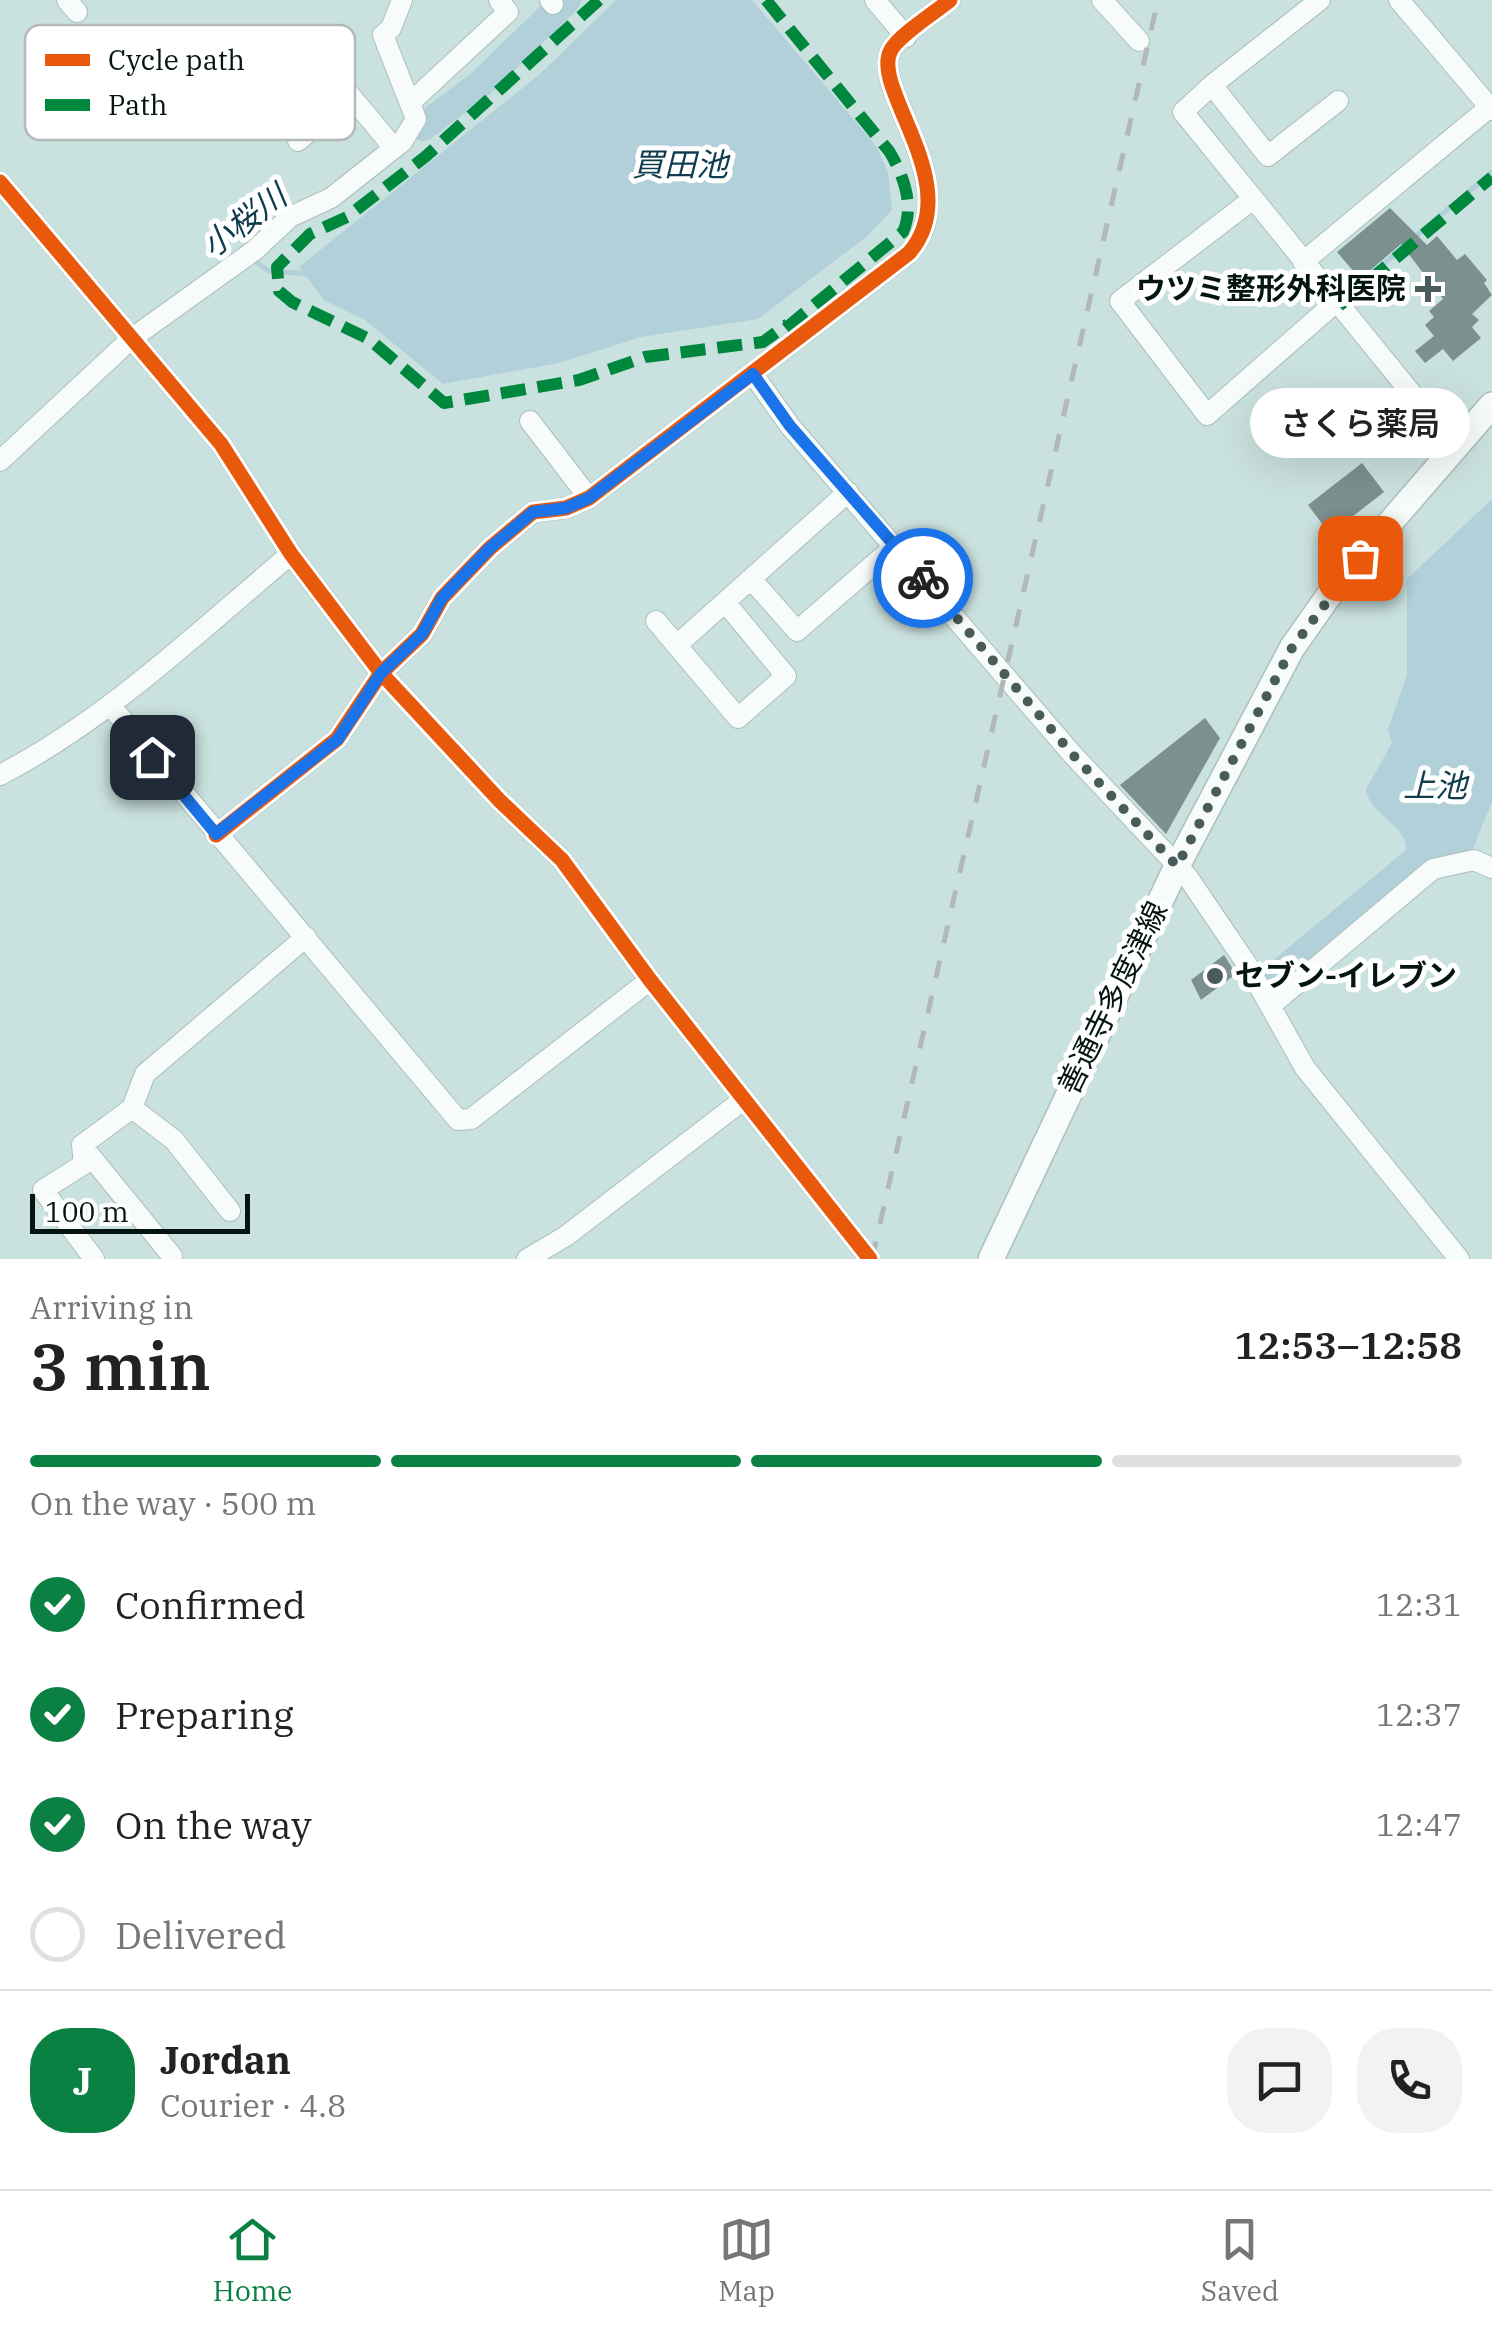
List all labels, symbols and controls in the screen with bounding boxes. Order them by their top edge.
legend [25,25,355,140]
text: Cycle path [108,41,245,78]
text: Path [108,86,167,123]
water label: 買田池 [632,143,731,185]
water label: 小桜川 [192,173,297,266]
place label: ウツミ整形外科医院 [1136,268,1406,307]
marker: ウツミ整形外科医院 [1415,276,1441,302]
callout: さくら薬局 [1250,388,1470,458]
text: さくら薬局 [1280,402,1440,444]
pin [1318,516,1403,601]
courier [873,528,973,628]
icon: bag [1333,531,1388,586]
icon: bike [896,551,951,606]
pin [110,715,195,800]
icon: home [125,730,180,785]
water label: 上池 [1403,764,1470,806]
street label: 善通寺多度津線 [1048,894,1175,1100]
place label: セブン-イレブン [1235,955,1457,994]
marker: セブン-イレブン [1204,965,1226,987]
scale bar [30,1189,250,1234]
text: 100 m [45,1193,129,1230]
text: Arriving in [30,1286,193,1328]
text: 12:53–12:58 [1235,1320,1462,1369]
text: 3 min [30,1323,211,1408]
text: On the way · 500 m [30,1482,316,1524]
icon: check [30,1577,85,1632]
text: Confirmed [115,1580,306,1629]
text: 12:31 [1376,1583,1462,1625]
icon: check [30,1687,85,1742]
text: Preparing [115,1690,294,1739]
text: 12:37 [1376,1693,1462,1735]
icon: check [30,1797,85,1852]
text: On the way [115,1800,312,1849]
text: 12:47 [1376,1803,1462,1845]
text: Delivered [115,1910,287,1959]
button: chat [1227,2028,1332,2133]
button: phone [1357,2028,1462,2133]
text: Jordan [160,2035,291,2084]
text: J [73,2056,92,2105]
text: Courier · 4.8 [160,2084,346,2126]
tab: Home [213,2212,292,2309]
tab: Map [718,2212,775,2309]
tab: Saved [1201,2212,1279,2309]

